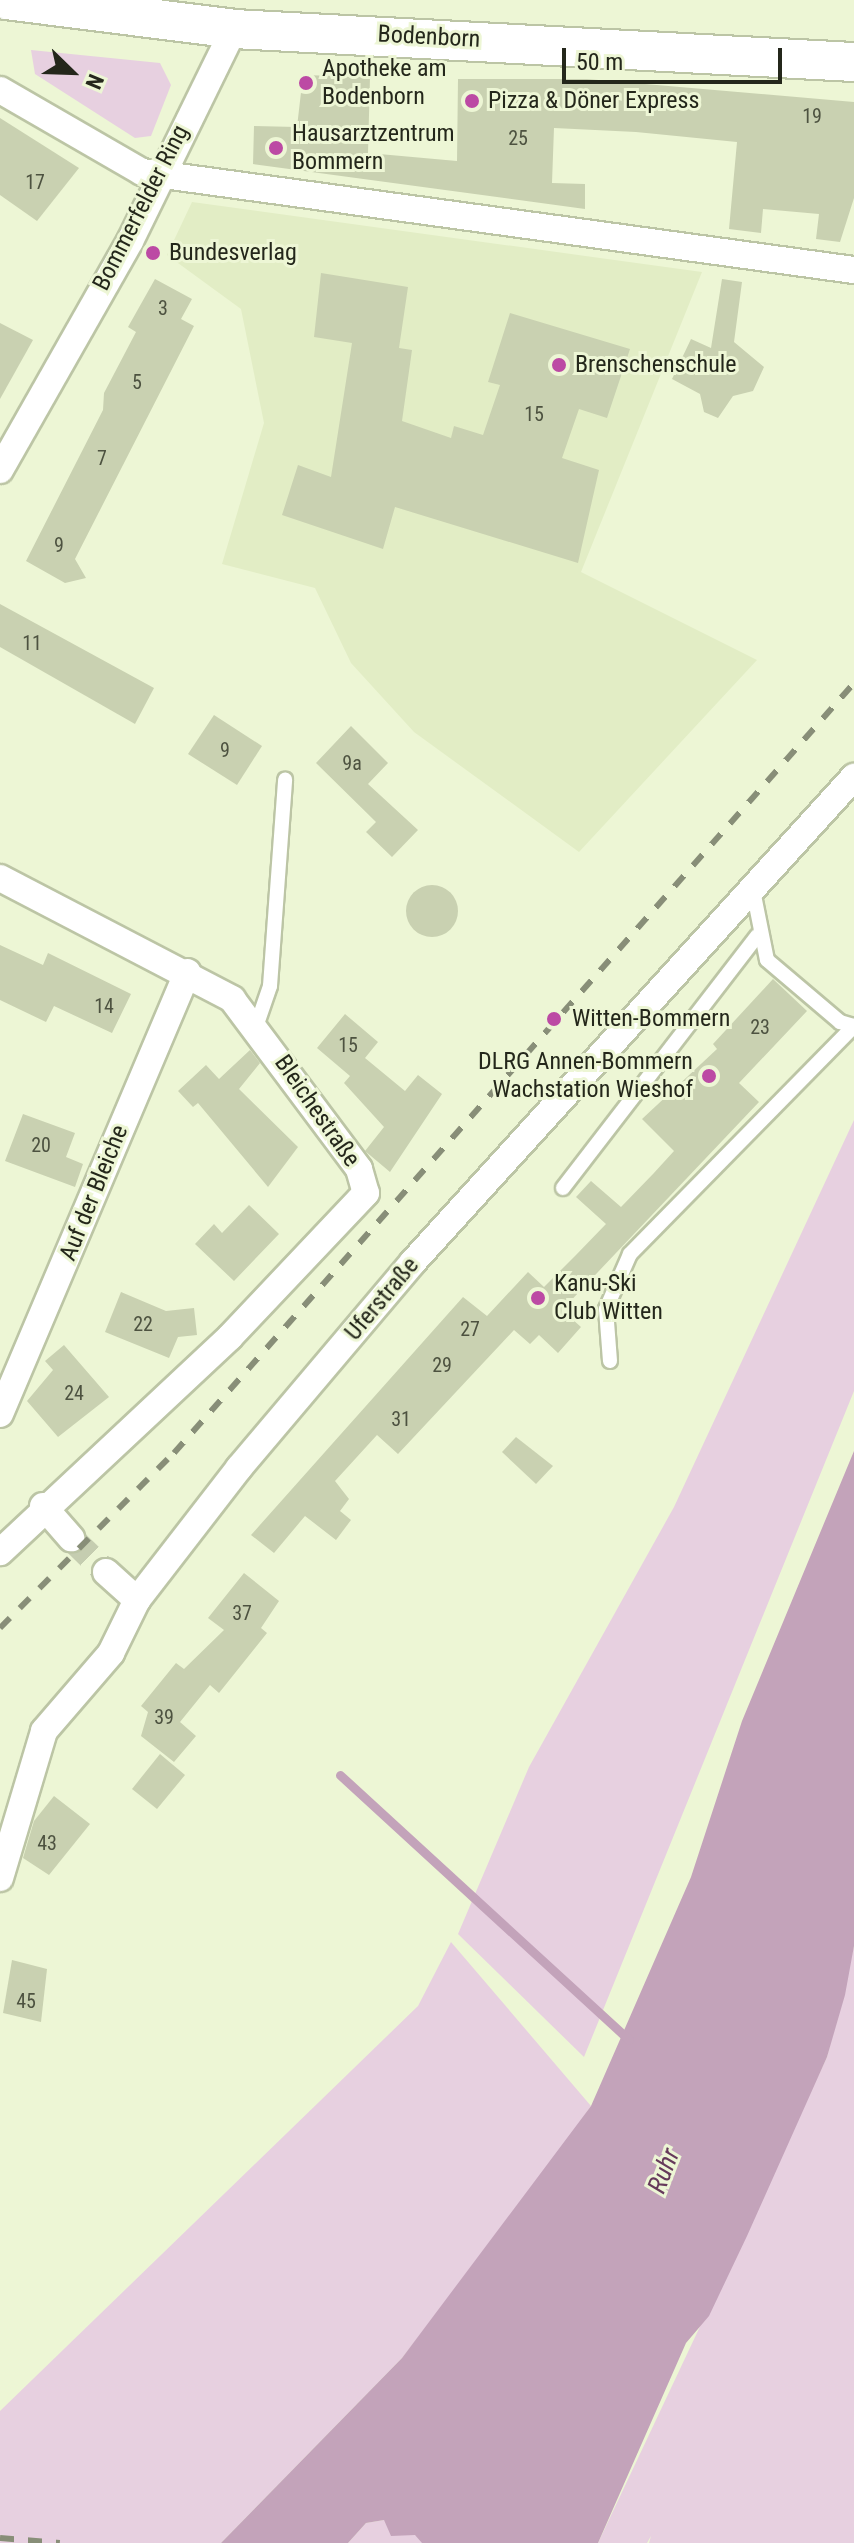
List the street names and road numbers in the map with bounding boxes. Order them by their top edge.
street label: Bodenborn [377,20,481,54]
street label: Bommerfelder Ring [87,120,195,296]
street label: Bleichestraße [268,1050,366,1172]
street label: Auf der Bleiche [54,1121,134,1265]
street label: Uferstraße [339,1252,425,1346]

